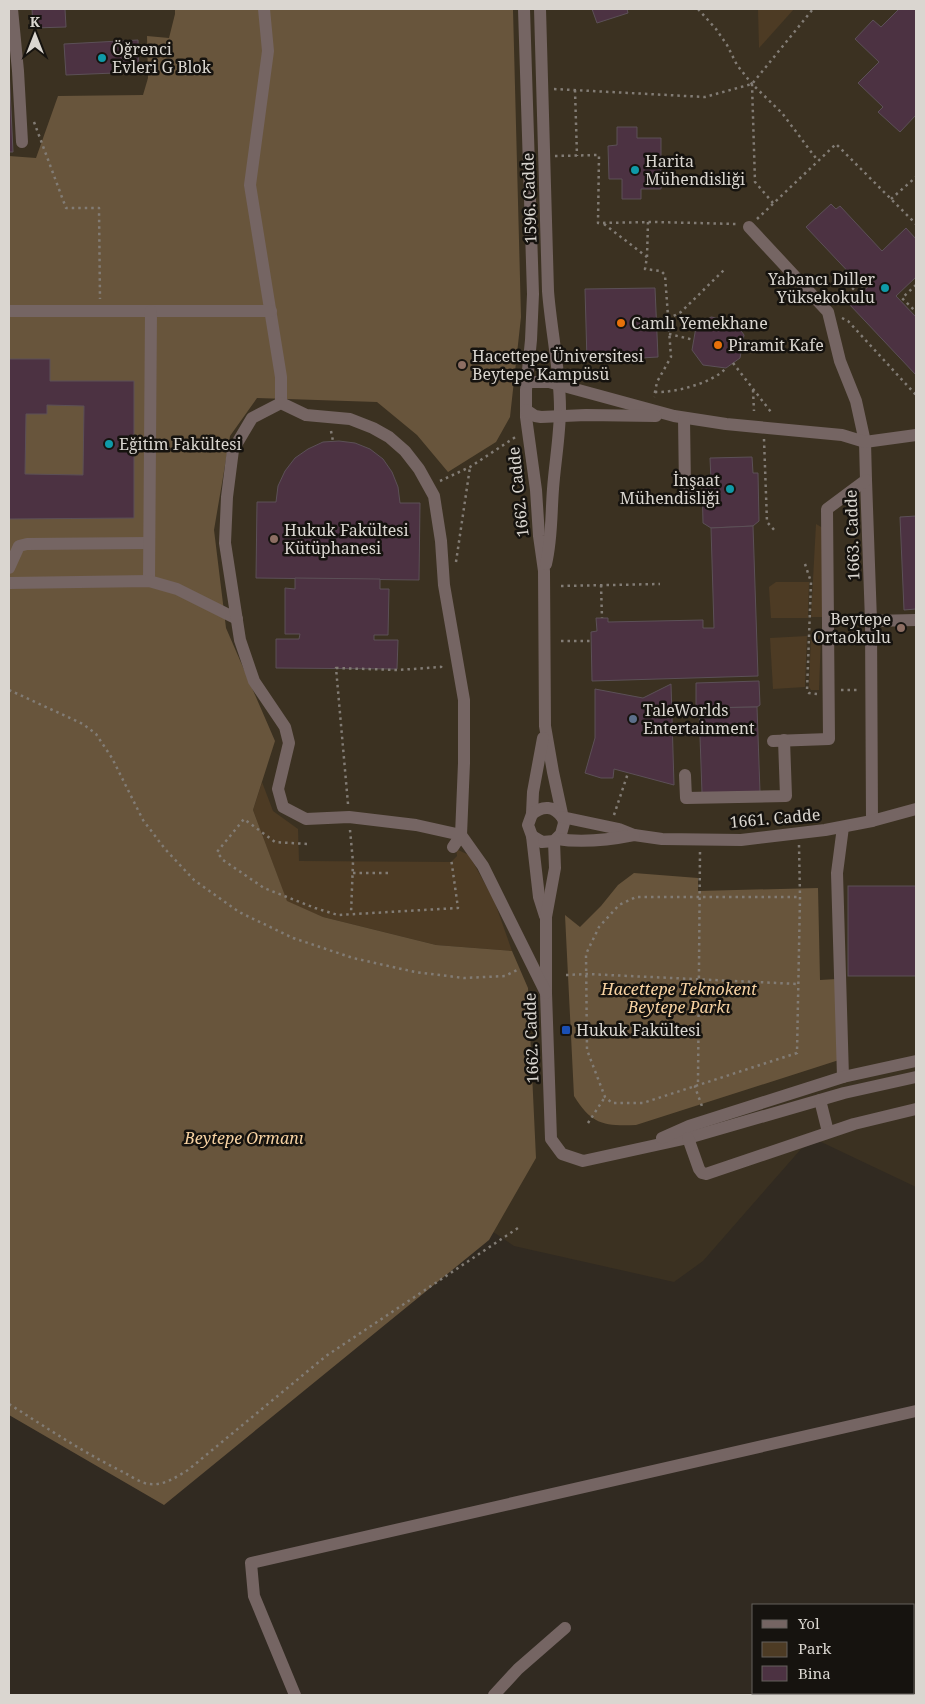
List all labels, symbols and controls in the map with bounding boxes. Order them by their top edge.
north arrow [10,10,60,60]
text: K [30,12,41,31]
place label: Öğrenci Evleri G Blok [112,38,212,78]
marker: Öğrenci Evleri G Blok [96,52,108,64]
place label: Harita Mühendisliği [645,150,745,190]
street label: 1596. Cadde [516,152,542,244]
marker: Harita Mühendisliği [629,164,641,176]
place label: Yabancı Diller Yüksekokulu [767,268,875,308]
marker: Yabancı Diller Yüksekokulu [879,282,891,294]
place label: Camlı Yemekhane [631,312,768,334]
marker: Camlı Yemekhane [615,317,627,329]
place label: Piramit Kafe [728,334,824,356]
marker: Piramit Kafe [712,339,724,351]
place label: Hacettepe Üniversitesi Beytepe Kampüsü [472,345,644,385]
marker: Hacettepe Üniversitesi Beytepe Kampüsü [456,359,468,371]
place label: Eğitim Fakültesi [119,433,242,455]
marker: Eğitim Fakültesi [103,438,115,450]
street label: 1662. Cadde [502,446,534,538]
place label: İnşaat Mühendisliği [620,469,720,509]
marker: İnşaat Mühendisliği [724,483,736,495]
street label: 1663. Cadde [839,489,865,581]
place label: Hukuk Fakültesi Kütüphanesi [284,519,409,559]
marker: Hukuk Fakültesi Kütüphanesi [268,533,280,545]
place label: Beytepe Ortaokulu [813,608,891,648]
marker: Beytepe Ortaokulu [895,622,907,634]
place label: TaleWorlds Entertainment [643,699,755,739]
marker: TaleWorlds Entertainment [627,713,639,725]
street label: 1661. Cadde [729,803,821,833]
park label: Hacettepe Teknokent Beytepe Parkı [600,978,757,1018]
street label: 1662. Cadde [518,992,544,1084]
place label: Hukuk Fakültesi [576,1019,701,1041]
marker: Hukuk Fakültesi [560,1024,572,1036]
park label: Beytepe Ormanı [183,1127,304,1149]
legend [752,1604,915,1694]
text: Yol [797,1613,820,1633]
text: Park [798,1638,832,1658]
text: Bina [798,1663,831,1683]

